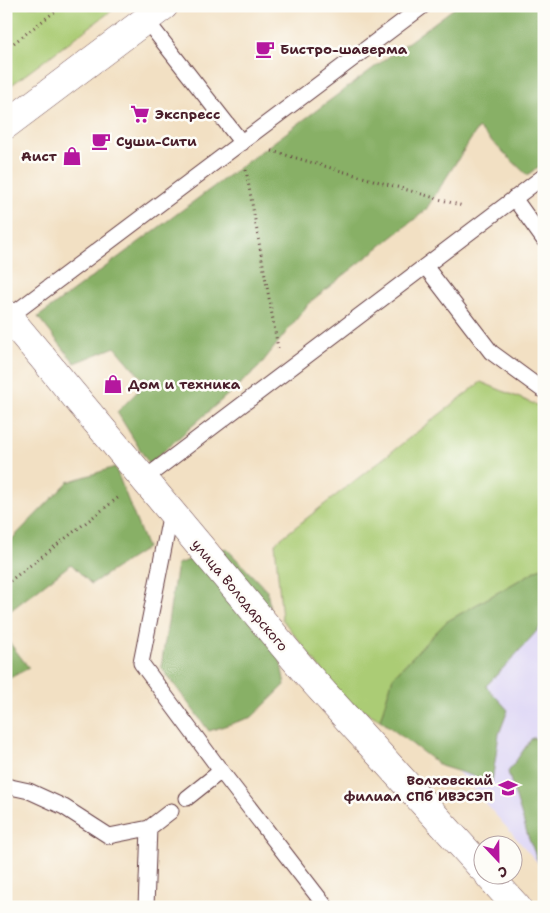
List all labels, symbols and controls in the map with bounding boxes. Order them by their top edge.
cafe icon: Бистро-шаверма [254,38,276,60]
place label: Бистро-шаверма [280,40,408,58]
supermarket icon: Экспресс [129,103,151,125]
place label: Экспресс [155,105,220,123]
cafe icon: Суши-Сити [90,130,112,152]
place label: Суши-Сити [116,132,197,150]
shop icon: Аист [61,145,83,167]
place label: Аист [21,147,58,165]
shop icon: Дом и техника [102,373,124,395]
place label: Дом и техника [128,375,241,393]
street label: улица Володарского [188,535,292,655]
place label: Волховский филиал СПб ИВЭСЭП [344,771,493,805]
school or university icon: Волховский филиал СПб ИВЭСЭП [497,777,519,799]
north arrow [472,836,522,886]
text: С [496,862,510,882]

